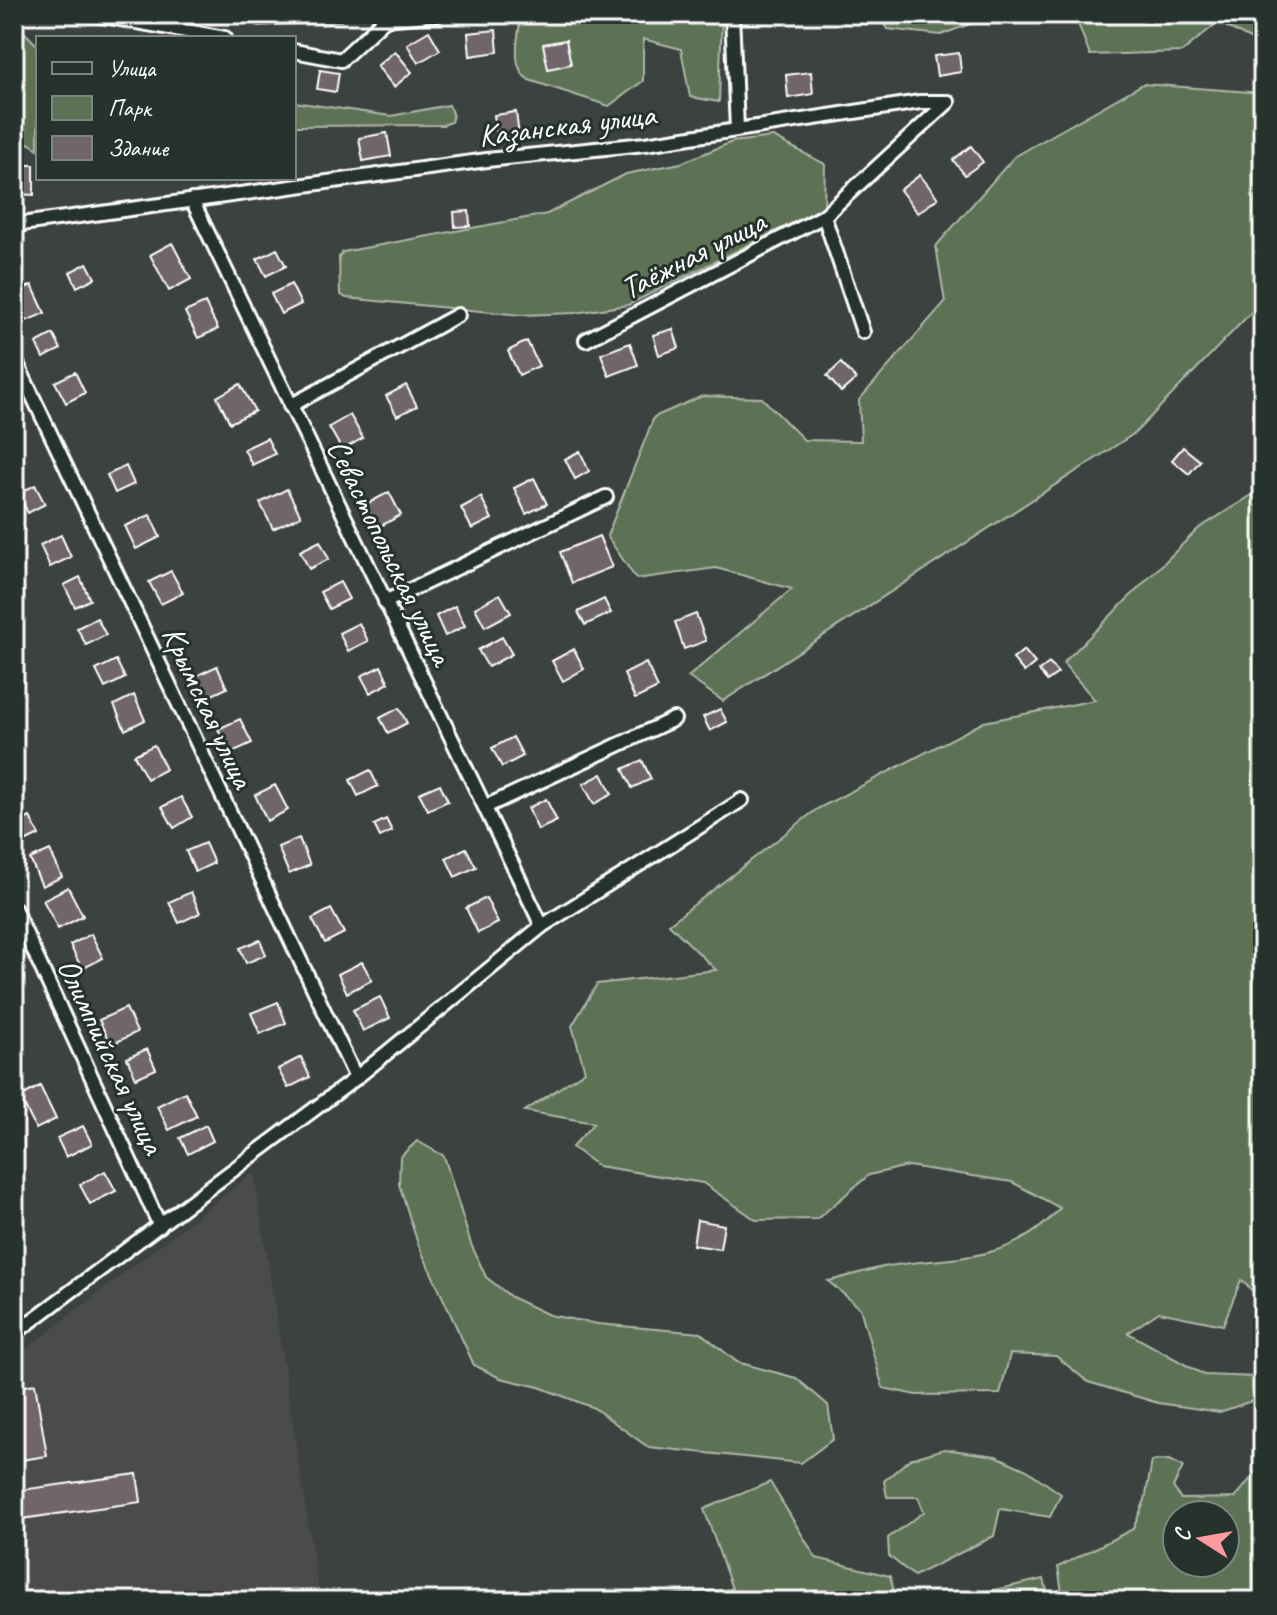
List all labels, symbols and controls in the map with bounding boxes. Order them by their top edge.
legend [36,36,296,180]
text: Улица [108,53,157,83]
text: Парк [108,93,153,123]
street label: Казанская улица [476,94,660,156]
text: Здание [108,133,170,163]
street label: Таёжная улица [614,200,774,309]
street label: Севастопольская улица [318,432,464,674]
street label: Крымская улица [153,619,264,797]
street label: Олимпийская улица [48,952,175,1162]
north arrow [1161,1499,1241,1579]
text: С [1168,1524,1198,1543]

